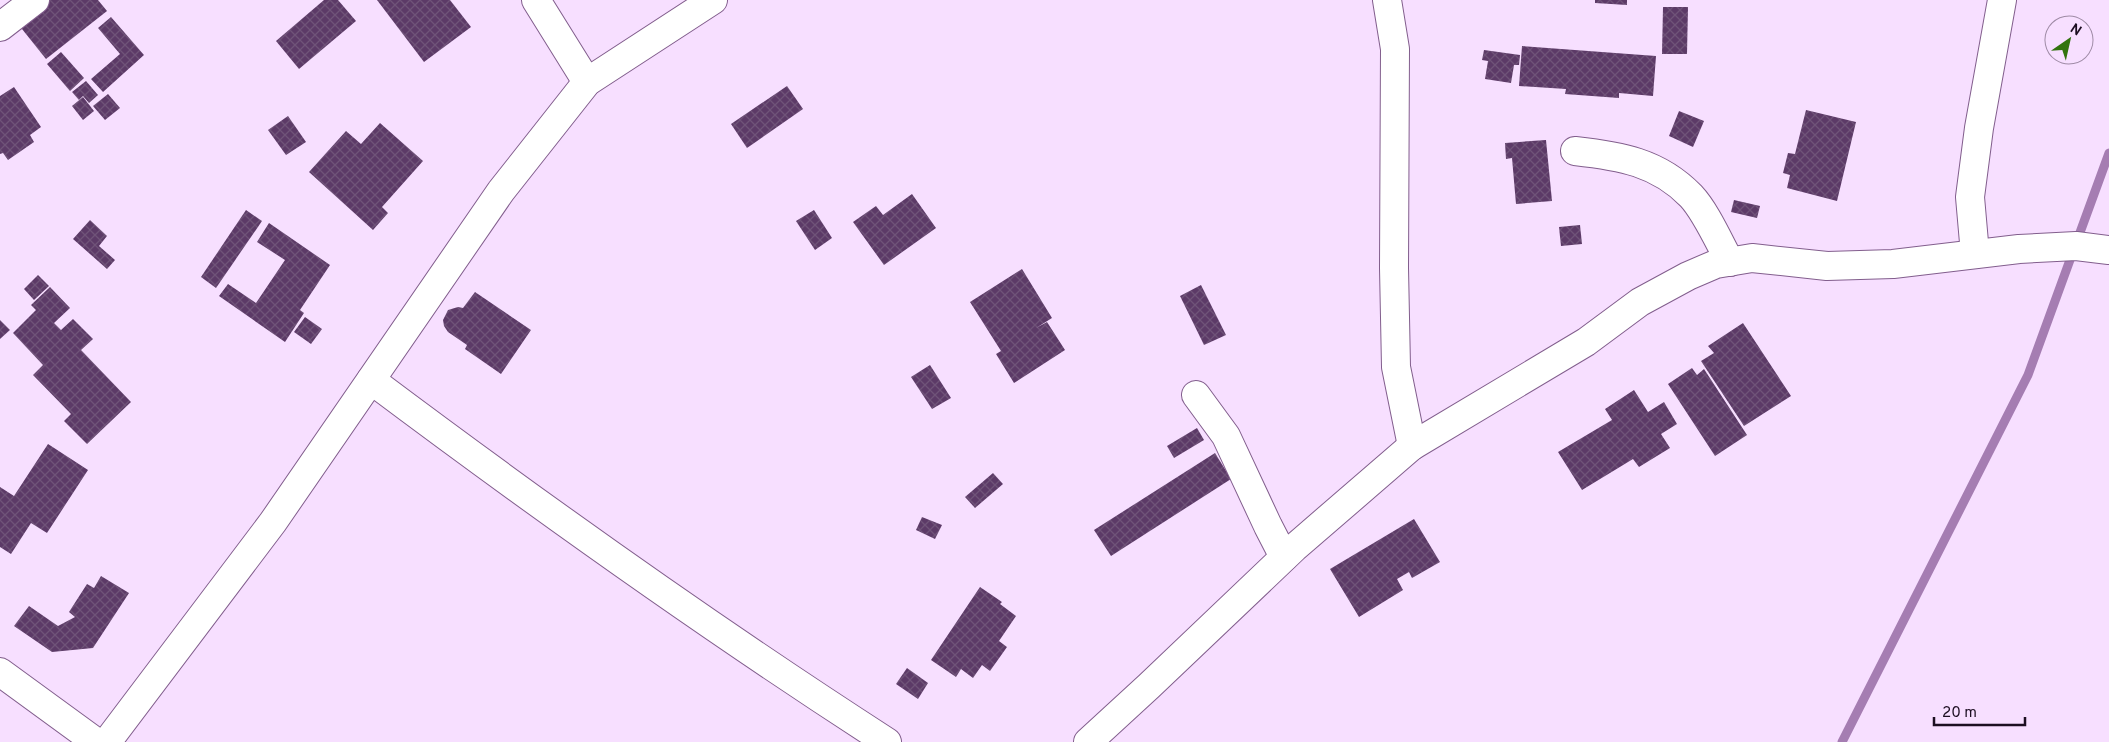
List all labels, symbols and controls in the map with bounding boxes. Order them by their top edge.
north arrow [2044,15,2094,65]
text: N [2067,21,2084,40]
scale bar [1934,694,2025,726]
text: 20 m [1942,704,1977,723]

